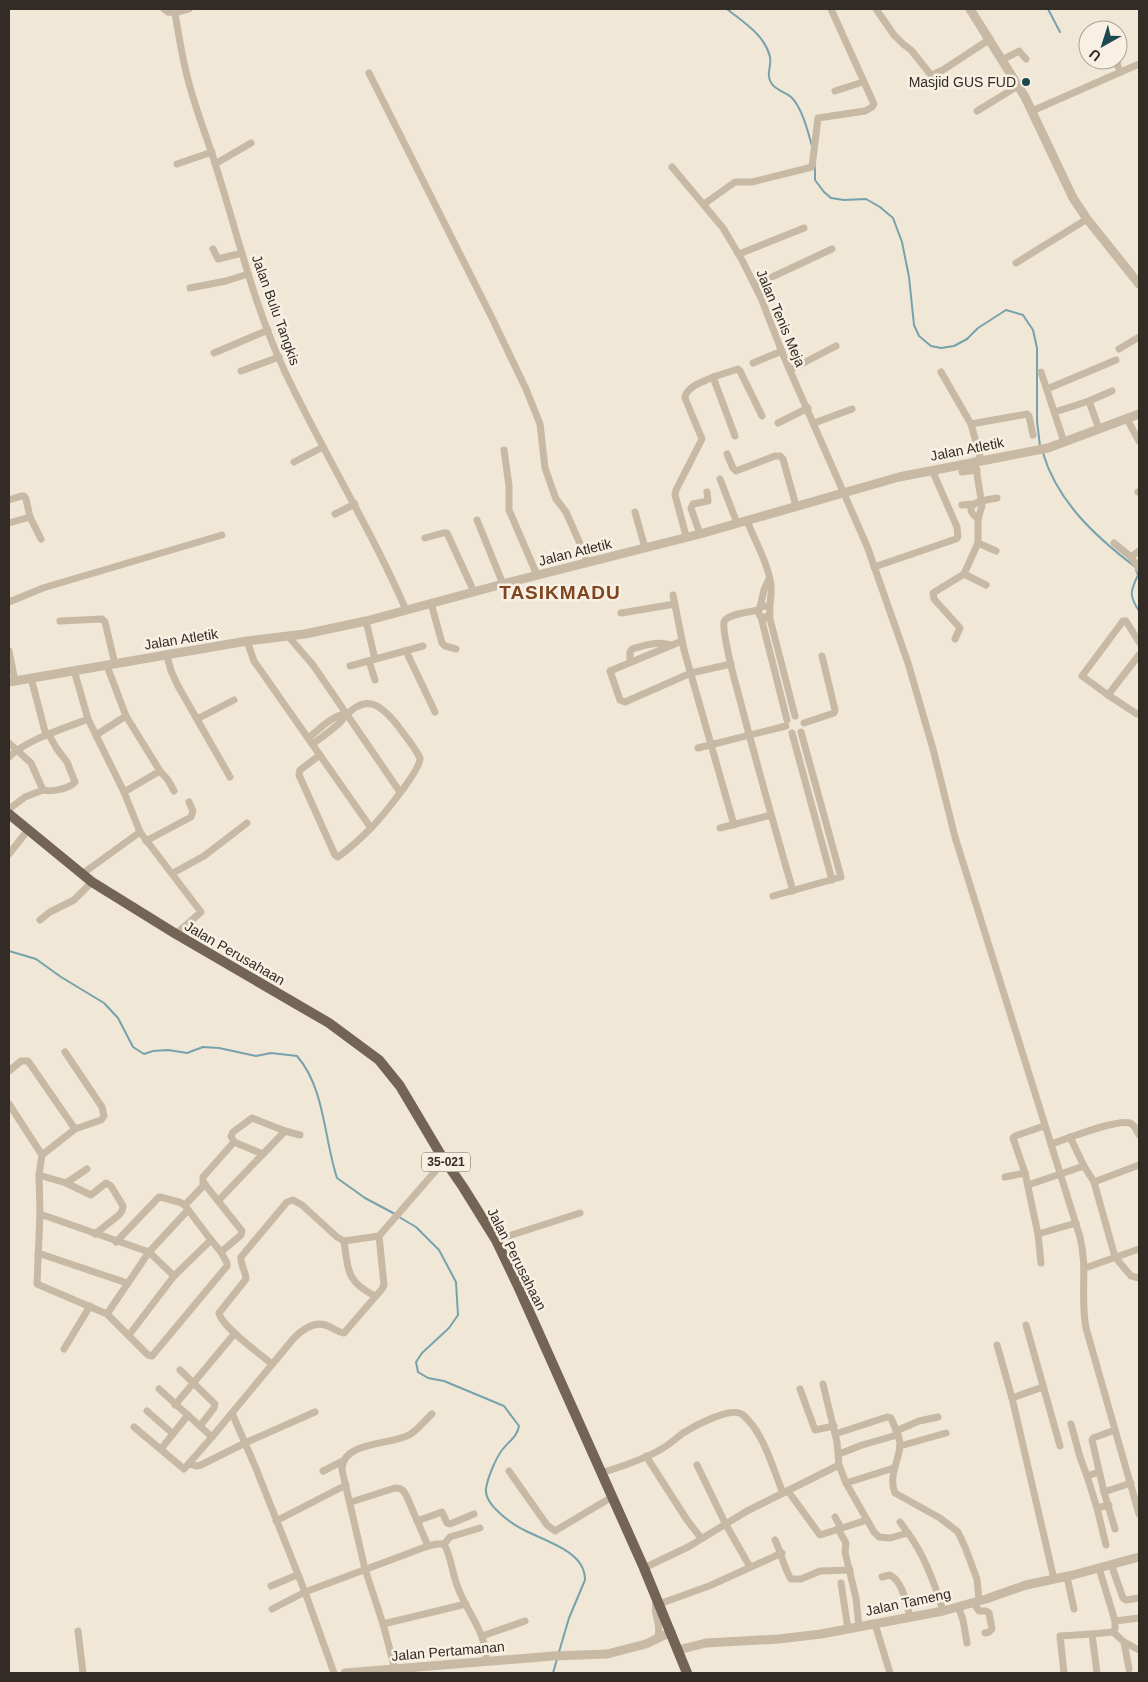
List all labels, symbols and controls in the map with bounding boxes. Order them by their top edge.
north arrow [1078,20,1128,70]
text: U [1086,46,1104,65]
place label: Masjid GUS FUD [909,74,1016,90]
marker: Masjid GUS FUD [1020,76,1032,88]
street label: Jalan Bulu Tangkis [249,253,303,367]
street label: Jalan Tenis Meja [753,267,809,369]
street label: Jalan Atletik [929,434,1006,464]
street label: Jalan Atletik [537,535,614,569]
district label: TASIKMADU [499,582,621,603]
street label: Jalan Atletik [143,625,220,653]
street label: Jalan Perusahaan [182,918,288,988]
road number: 35-021 [422,1152,470,1172]
street label: Jalan Perusahaan [484,1205,550,1313]
street label: Jalan Tameng [864,1585,952,1619]
street label: Jalan Pertamanan [391,1638,505,1664]

